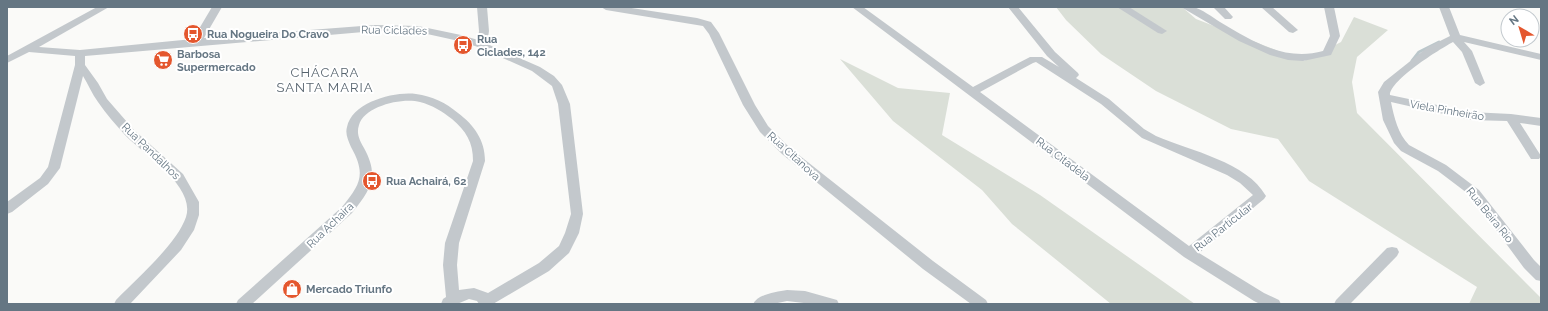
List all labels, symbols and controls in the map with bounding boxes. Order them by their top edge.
north arrow [1500,8,1540,48]
text: N [1507,13,1521,28]
bus stop icon: Rua Nogueira Do Cravo [182,23,204,45]
street label: Rua Ciclades [361,23,427,38]
place label: Rua Nogueira Do Cravo [207,28,329,41]
place label: Rua Ciclades, 142 [477,33,546,59]
bus stop icon: Rua Ciclades, 142 [452,34,474,56]
place label: Barbosa Supermercado [177,48,256,74]
supermarket icon: Barbosa Supermercado [152,49,174,71]
district label: CHÁCARA SANTA MARIA [277,65,373,95]
street label: Viela Pinheirão [1409,98,1486,124]
street label: Rua Pandalhos [119,120,182,182]
street label: Rua Citanova [765,129,823,183]
street label: Rua Citadela [1033,135,1092,184]
bus stop icon: Rua Achairá, 62 [361,170,383,192]
place label: Rua Achairá, 62 [386,175,466,188]
street label: Rua Beira Rio [1463,185,1516,246]
street label: Rua Achaira [304,200,356,251]
street label: Rua Particular [1191,200,1255,254]
shop icon: Mercado Triunfo [281,278,303,300]
place label: Mercado Triunfo [306,283,393,296]

